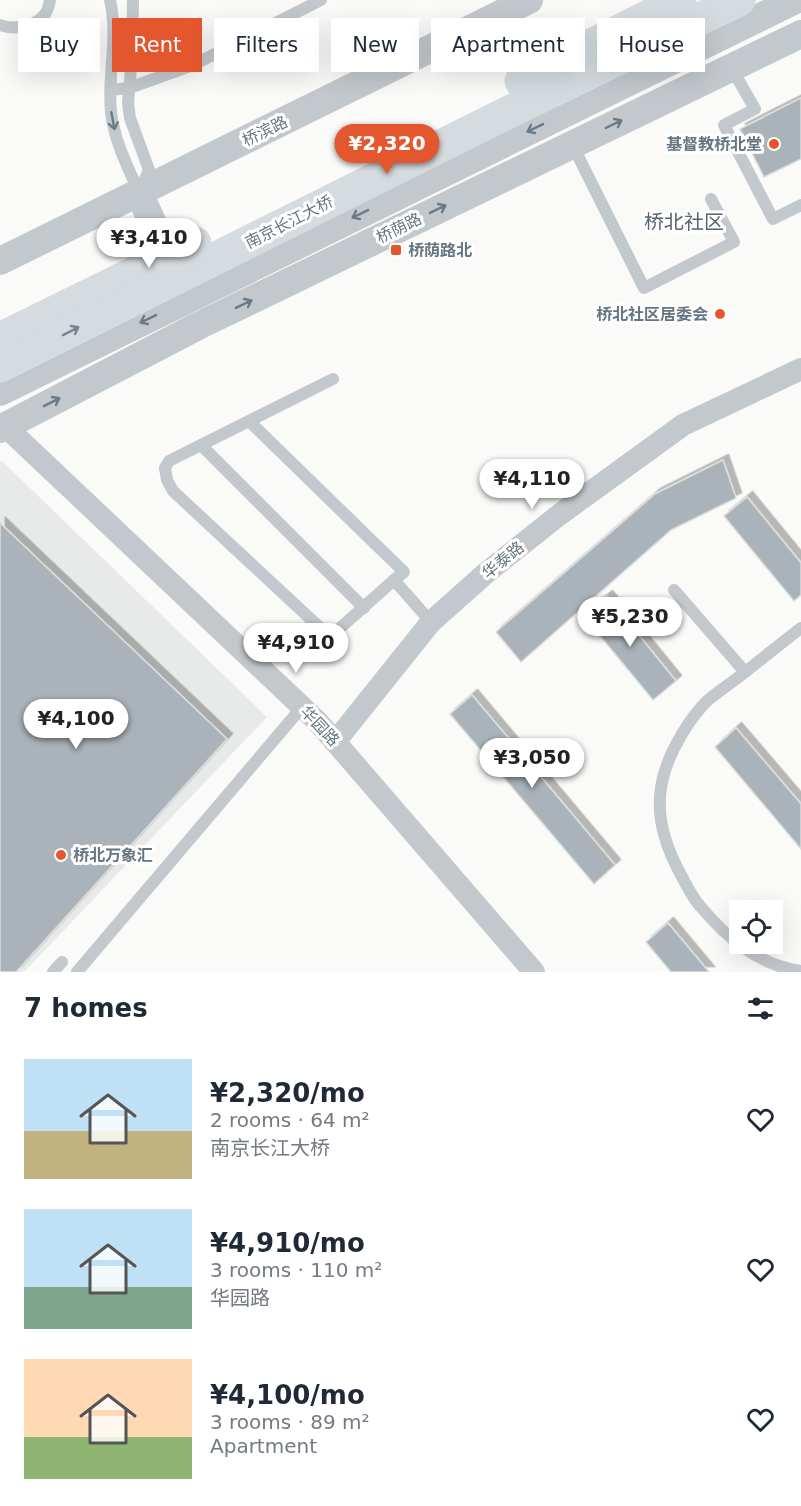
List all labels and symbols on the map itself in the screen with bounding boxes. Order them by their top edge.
one-way arrow [108,111,119,130]
street label: 桥滨路 [239,112,291,150]
one-way arrow [604,118,622,129]
one-way arrow [527,123,545,134]
pin: ¥2,320 [338,124,436,175]
place label: 基督教桥北堂 [666,135,762,154]
marker: 基督教桥北堂 [767,137,781,151]
street label: 南京长江大桥 [242,192,336,252]
one-way arrow [429,203,447,215]
one-way arrow [352,209,370,221]
street label: 桥荫路 [373,209,425,247]
district label: 桥北社区 [644,210,724,234]
pin: ¥3,410 [100,218,198,269]
place label: 桥荫路北 [408,241,472,260]
marker: 桥荫路北 [389,243,403,257]
one-way arrow [235,297,253,309]
place label: 桥北社区居委会 [596,305,708,324]
marker: 桥北社区居委会 [713,307,727,321]
one-way arrow [139,314,157,325]
one-way arrow [62,324,80,336]
one-way arrow [43,396,60,408]
pin: ¥4,110 [483,459,581,510]
street label: 华泰路 [478,538,528,582]
pin: ¥5,230 [581,597,679,648]
pin: ¥4,910 [247,623,345,674]
pin: ¥4,100 [27,699,125,750]
street label: 华园路 [297,702,343,750]
pin: ¥3,050 [483,738,581,789]
place label: 桥北万象汇 [73,846,153,865]
marker: 桥北万象汇 [54,848,68,862]

